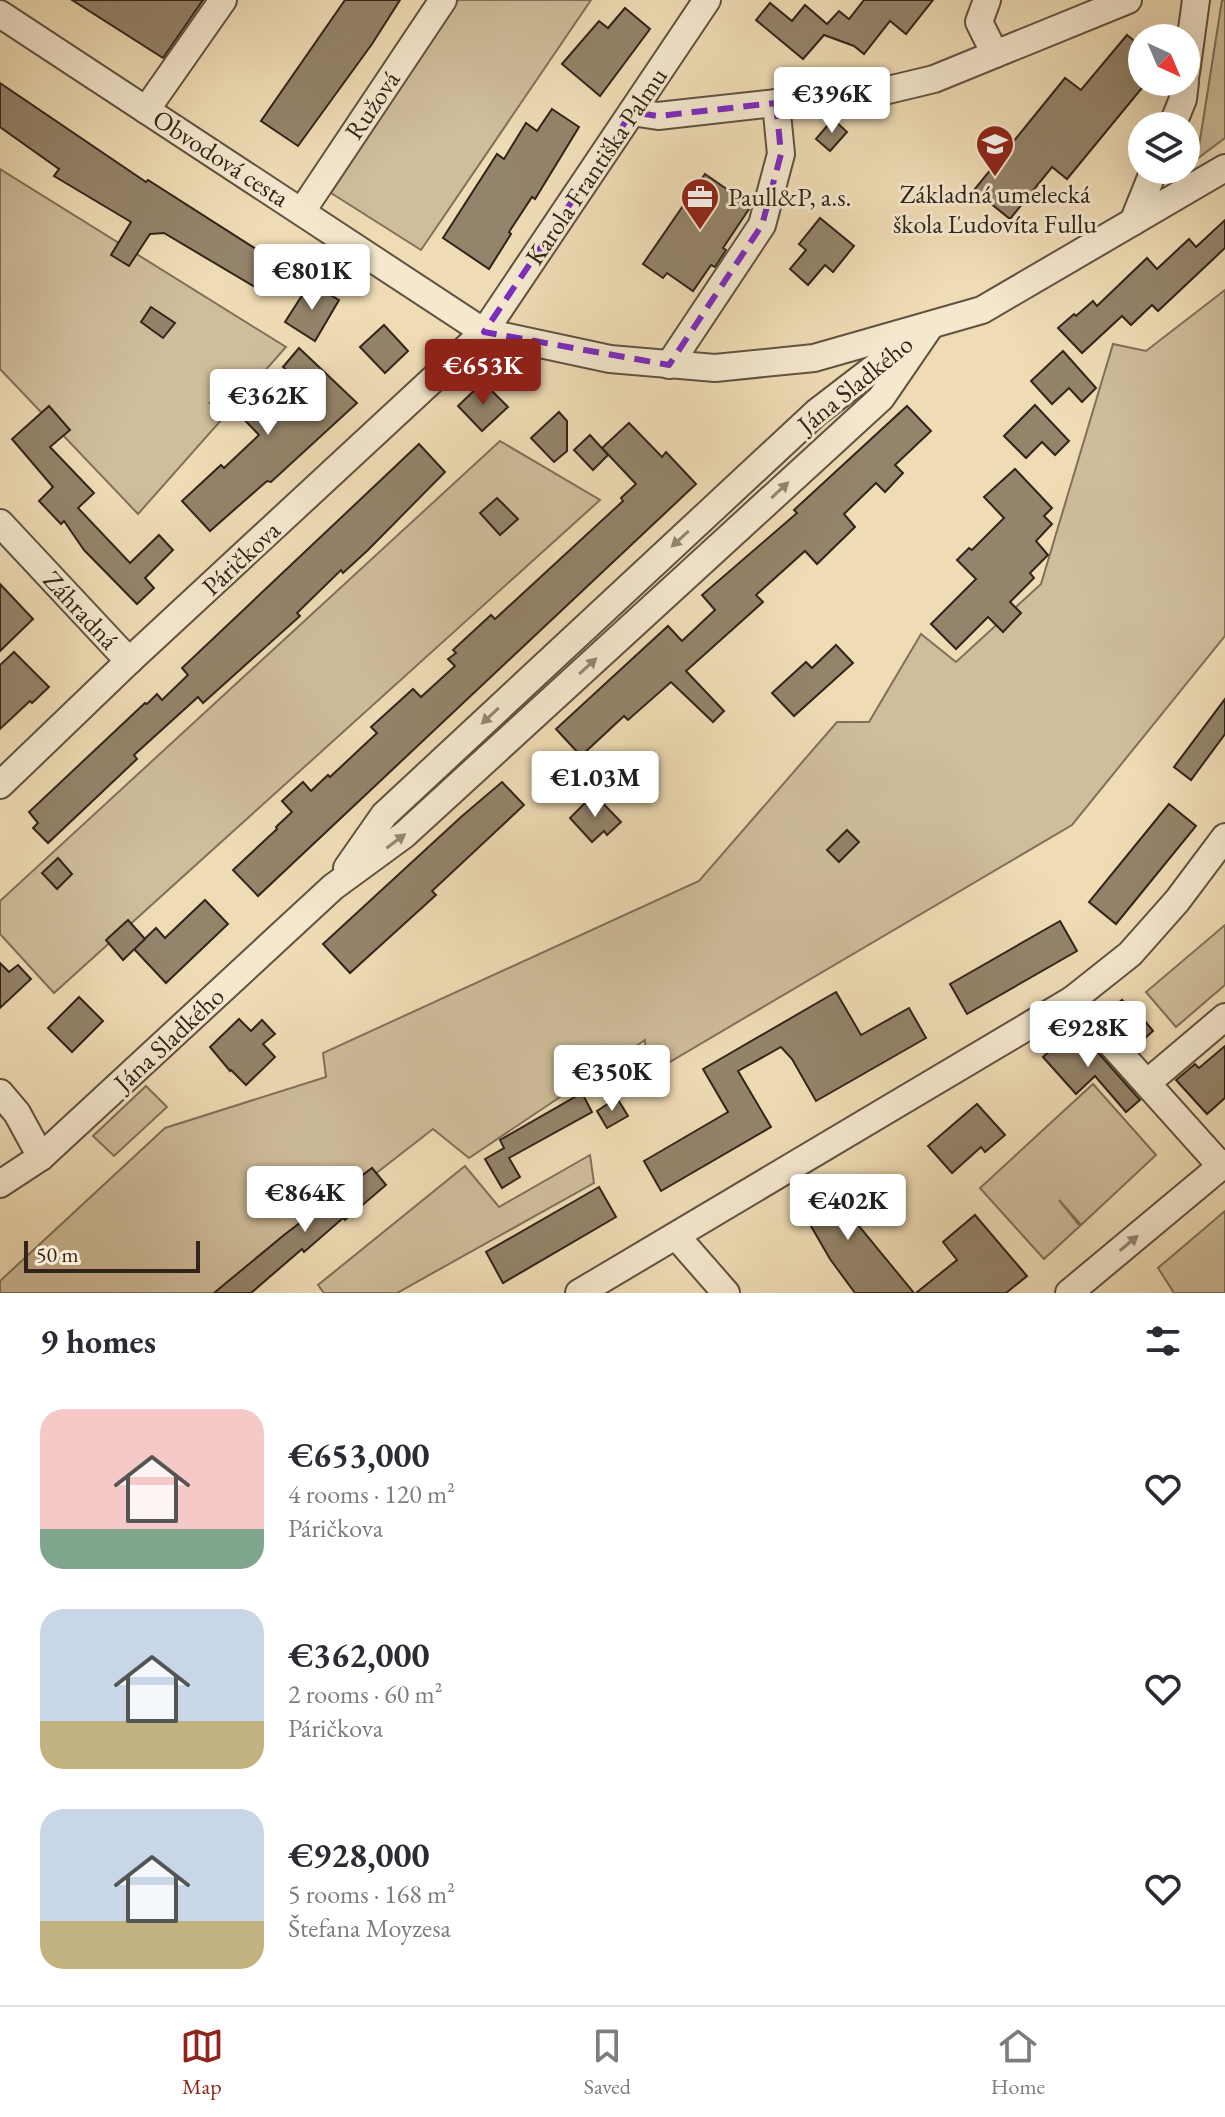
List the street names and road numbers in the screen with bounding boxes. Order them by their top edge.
street label: Karola Františka Palmu [517,60,675,271]
street label: Ružová [337,64,408,146]
street label: Obvodová cesta [146,101,296,215]
street label: Jána Sladkého [789,327,920,442]
street label: Páričkova [195,513,288,603]
street label: Záhradná [36,563,127,657]
street label: Jána Sladkého [105,979,231,1100]

